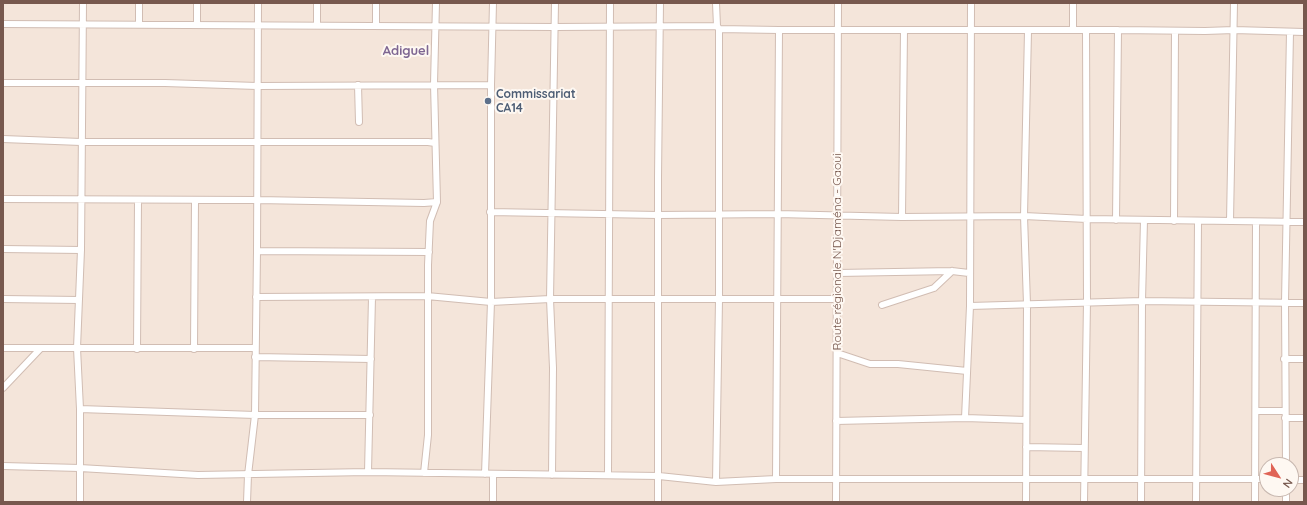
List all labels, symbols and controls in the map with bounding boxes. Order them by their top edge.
district label: Adiguel [383,43,429,59]
place label: Commissariat CA14 [496,87,576,115]
marker: Commissariat CA14 [483,96,493,106]
street label: Route régionale N'Djaména - Gaoui [830,153,844,351]
north arrow [1259,457,1299,497]
text: N [1280,476,1296,491]

